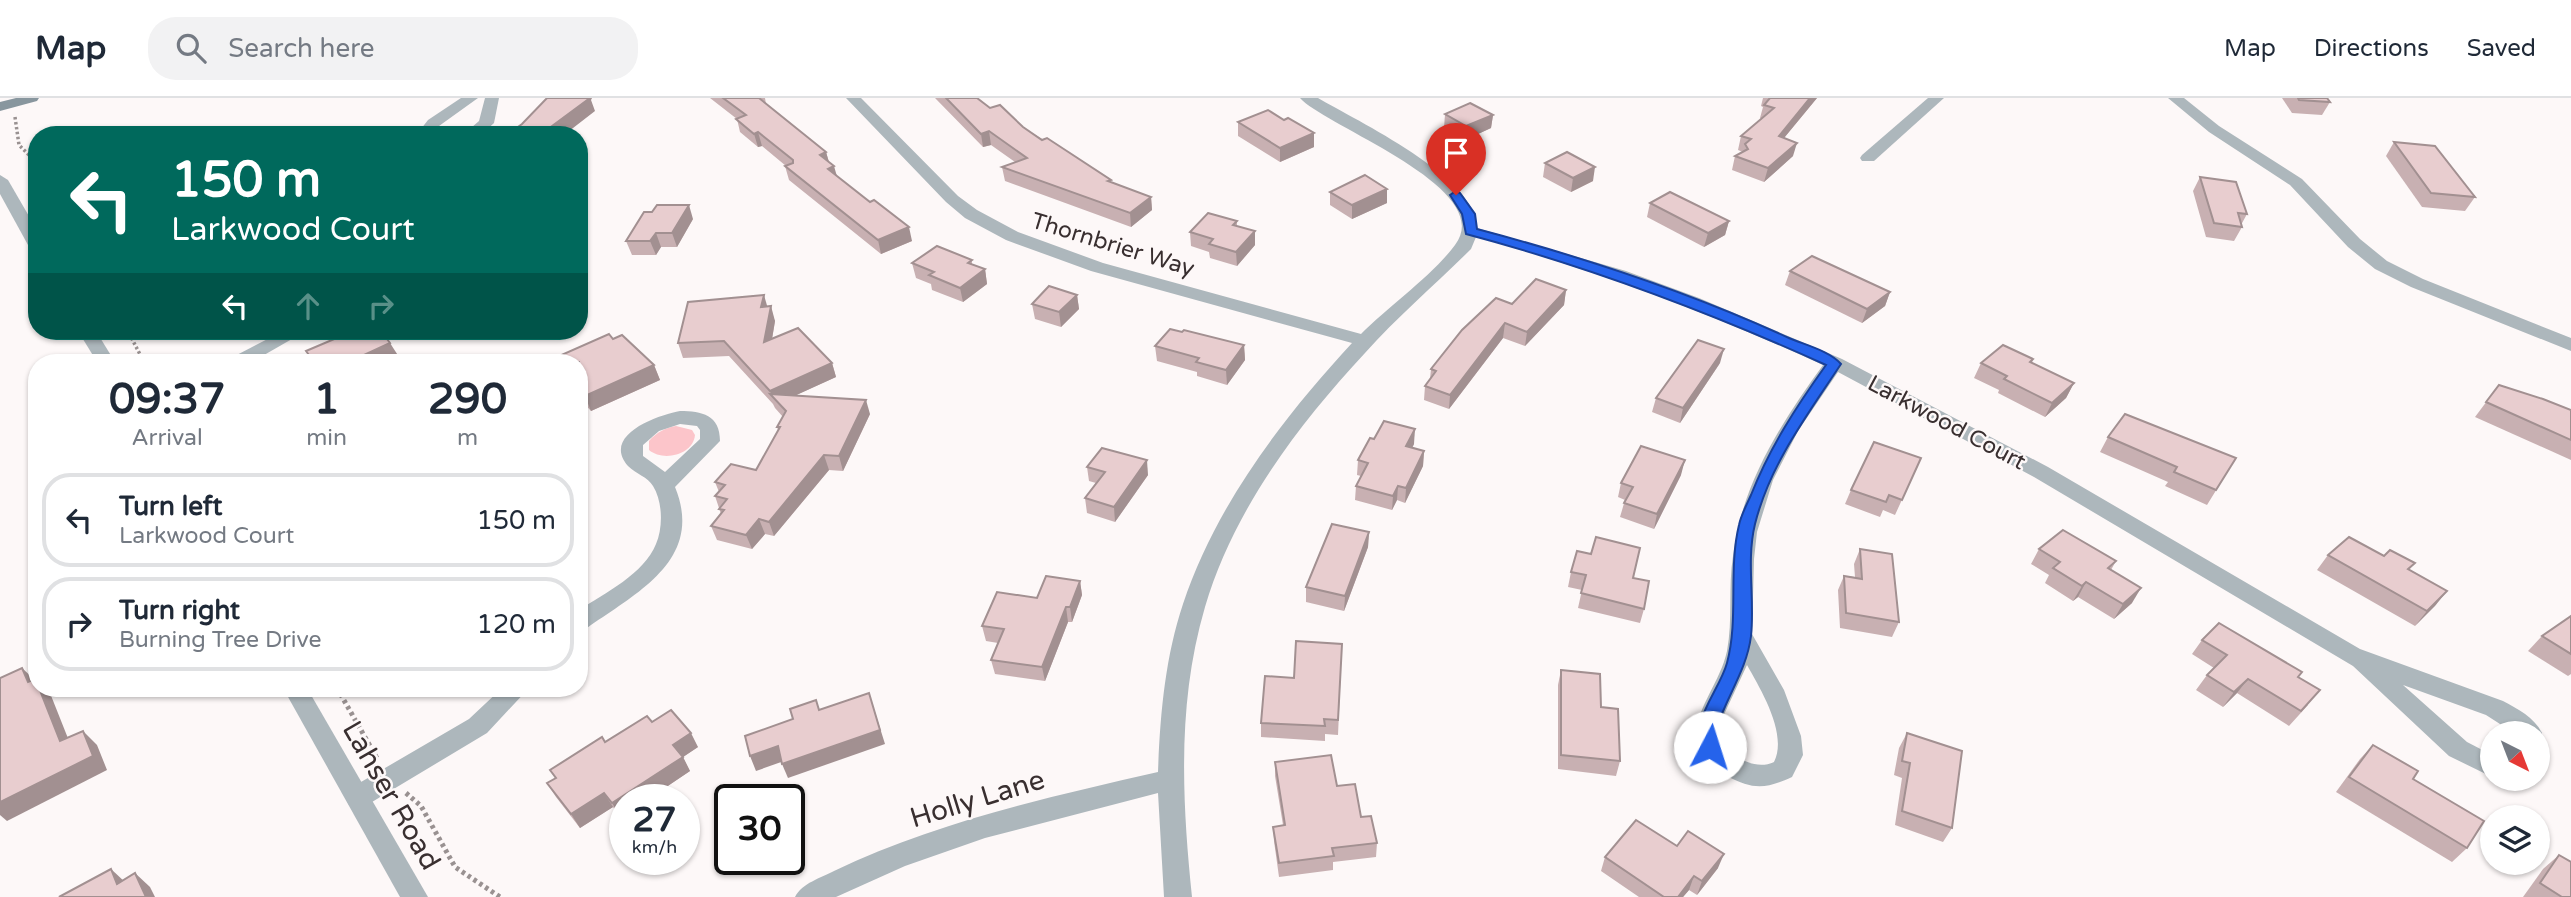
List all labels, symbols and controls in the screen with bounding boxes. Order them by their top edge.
search box [148,17,638,80]
text: Map [35,29,106,68]
icon: search [172,29,210,67]
text: Search here [228,33,374,64]
text: Map [2224,34,2276,63]
text: Directions [2314,34,2429,63]
text: Saved [2467,34,2536,63]
pin [1426,123,1486,195]
icon: arrive [1437,134,1475,172]
text: 150 m [171,151,321,210]
icon: left [56,154,147,245]
street label: Thornbrier Way [1028,207,1198,283]
text: Larkwood Court [171,211,415,249]
icon: left [216,287,254,325]
icon: ahead [289,287,327,325]
icon: right [362,287,400,325]
street label: Larkwood Court [1863,369,2031,476]
text: 09:37 [109,374,225,425]
text: 1 [313,374,340,425]
text: 290 [428,374,507,425]
text: Arrival [132,424,203,452]
text: min [306,424,347,452]
text: m [457,424,478,452]
text: Turn left [119,491,222,522]
icon: left [60,501,98,539]
text: 150 m [476,505,556,536]
text: Larkwood Court [119,522,294,550]
text: Turn right [119,595,240,626]
icon: right [60,605,98,643]
text: 120 m [476,609,556,640]
text: Burning Tree Drive [119,626,322,654]
position arrow [1673,710,1747,784]
street label: Lahser Road [335,715,448,876]
north arrow [2480,721,2550,791]
map controls [2480,721,2550,875]
street label: Holly Lane [906,762,1049,836]
speed limit sign: 30 [714,784,805,875]
text: 27 [633,799,676,841]
button: layers [2480,805,2550,875]
text: km/h [632,836,677,858]

